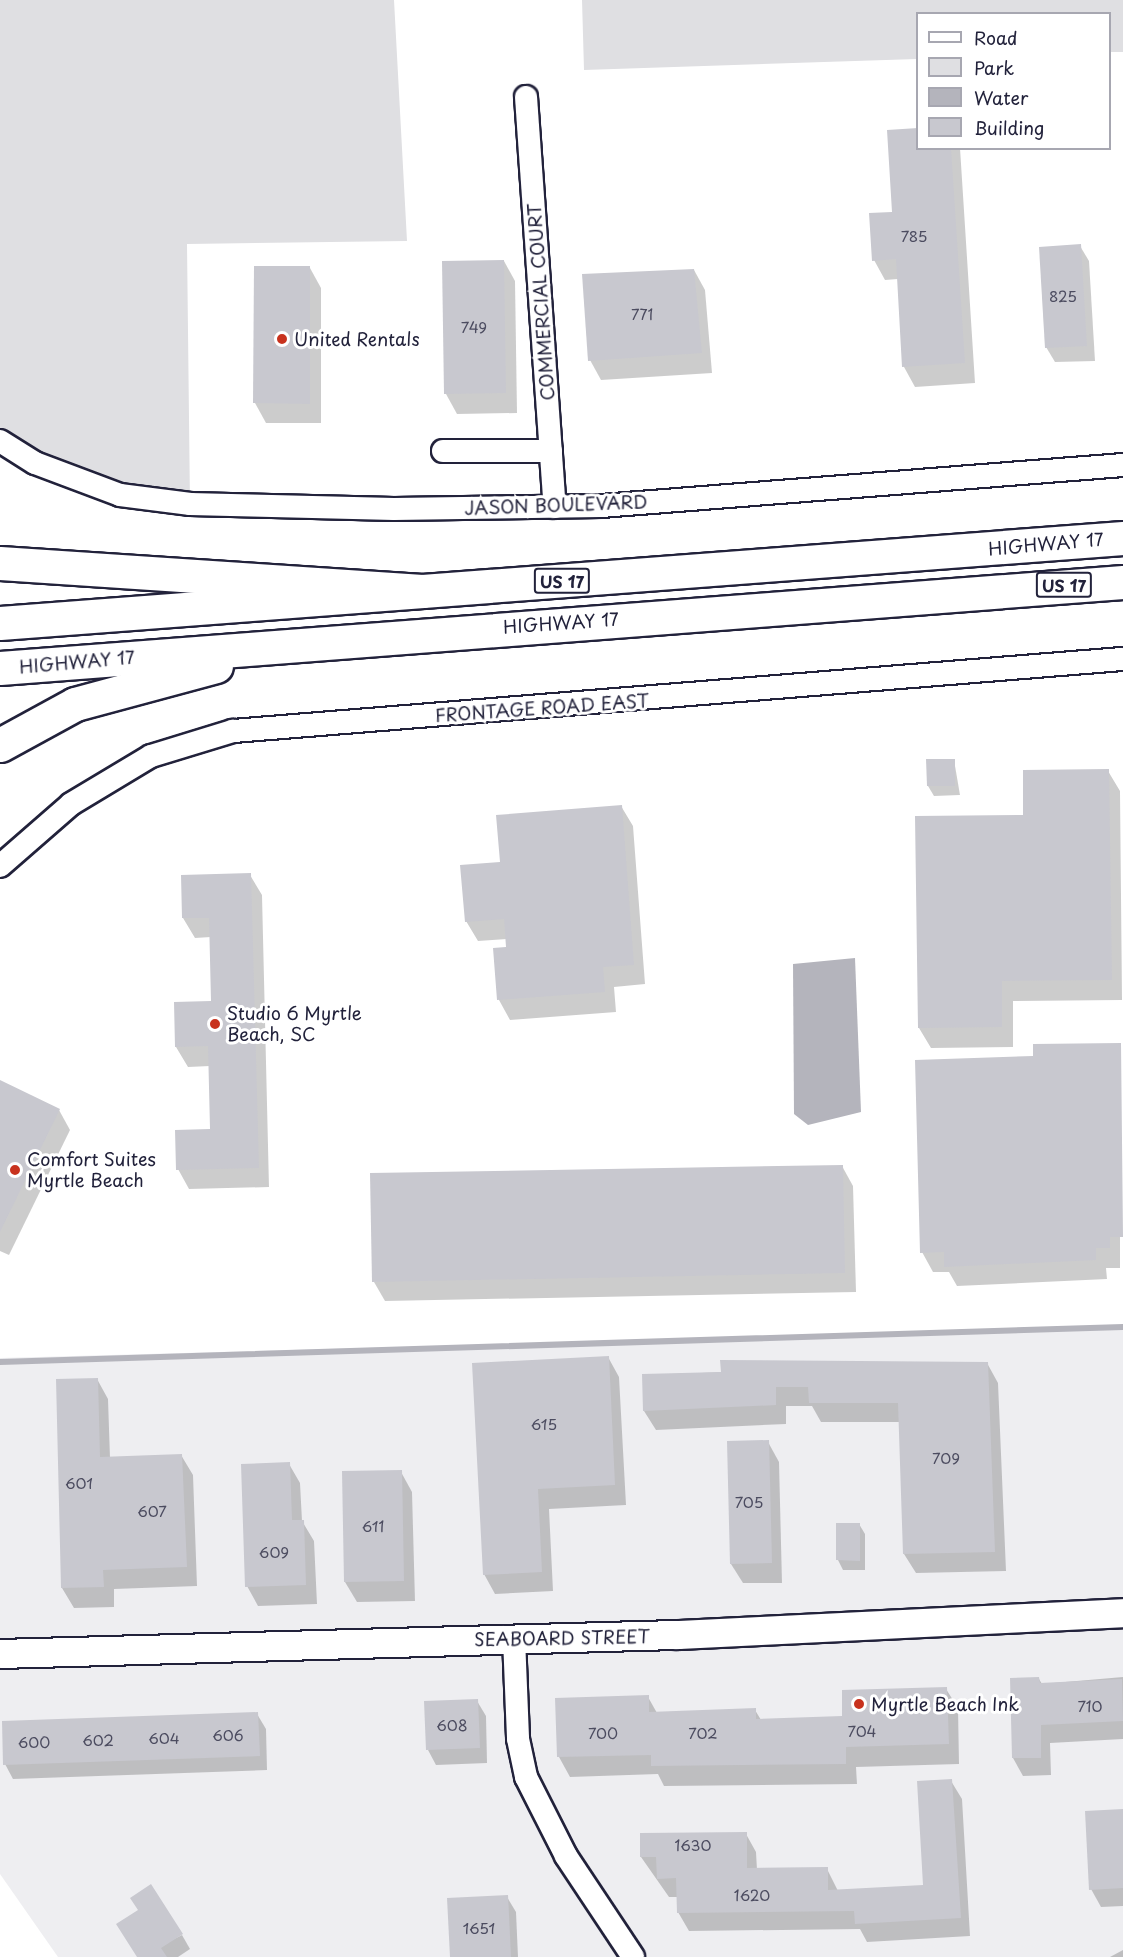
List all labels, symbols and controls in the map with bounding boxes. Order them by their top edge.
legend [916,12,1111,150]
text: Road [974,24,1018,51]
text: Park [974,54,1014,81]
text: Water [974,84,1028,111]
text: Building [974,114,1044,141]
street label: COMMERCIAL COURT [523,202,559,402]
house number: 785 [901,227,927,245]
house number: 825 [1049,287,1077,305]
house number: 771 [631,305,653,323]
house number: 749 [461,318,487,336]
place label: United Rentals [294,328,422,350]
marker: United Rentals [275,332,289,346]
street label: JASON BOULEVARD [465,491,647,519]
street label: HIGHWAY 17 [988,528,1104,560]
road number: US 17 [534,568,590,594]
road number: US 17 [1036,572,1092,598]
street label: HIGHWAY 17 [503,608,619,638]
street label: HIGHWAY 17 [19,646,135,678]
street label: FRONTAGE ROAD EAST [434,690,650,726]
place label: Studio 6 Myrtle Beach, SC [227,1003,363,1046]
marker: Studio 6 Myrtle Beach, SC [208,1017,222,1031]
place label: Comfort Suites Myrtle Beach [27,1149,157,1192]
marker: Comfort Suites Myrtle Beach [8,1163,22,1177]
house number: 615 [531,1415,557,1433]
house number: 709 [932,1449,960,1467]
house number: 601 [65,1474,93,1492]
house number: 705 [735,1493,763,1511]
house number: 607 [137,1502,167,1520]
house number: 611 [362,1517,384,1535]
house number: 609 [259,1543,289,1561]
street label: SEABOARD STREET [472,1626,652,1650]
place label: Myrtle Beach Ink [871,1693,1021,1715]
marker: Myrtle Beach Ink [852,1697,866,1711]
house number: 710 [1077,1697,1103,1715]
house number: 608 [436,1716,468,1734]
house number: 704 [847,1722,877,1740]
house number: 700 [588,1724,618,1742]
house number: 702 [688,1724,718,1742]
house number: 606 [212,1726,244,1744]
house number: 604 [148,1729,180,1747]
house number: 602 [82,1731,114,1749]
house number: 600 [18,1733,50,1751]
house number: 1630 [675,1836,711,1854]
house number: 1620 [734,1886,770,1904]
house number: 1651 [463,1919,495,1937]

